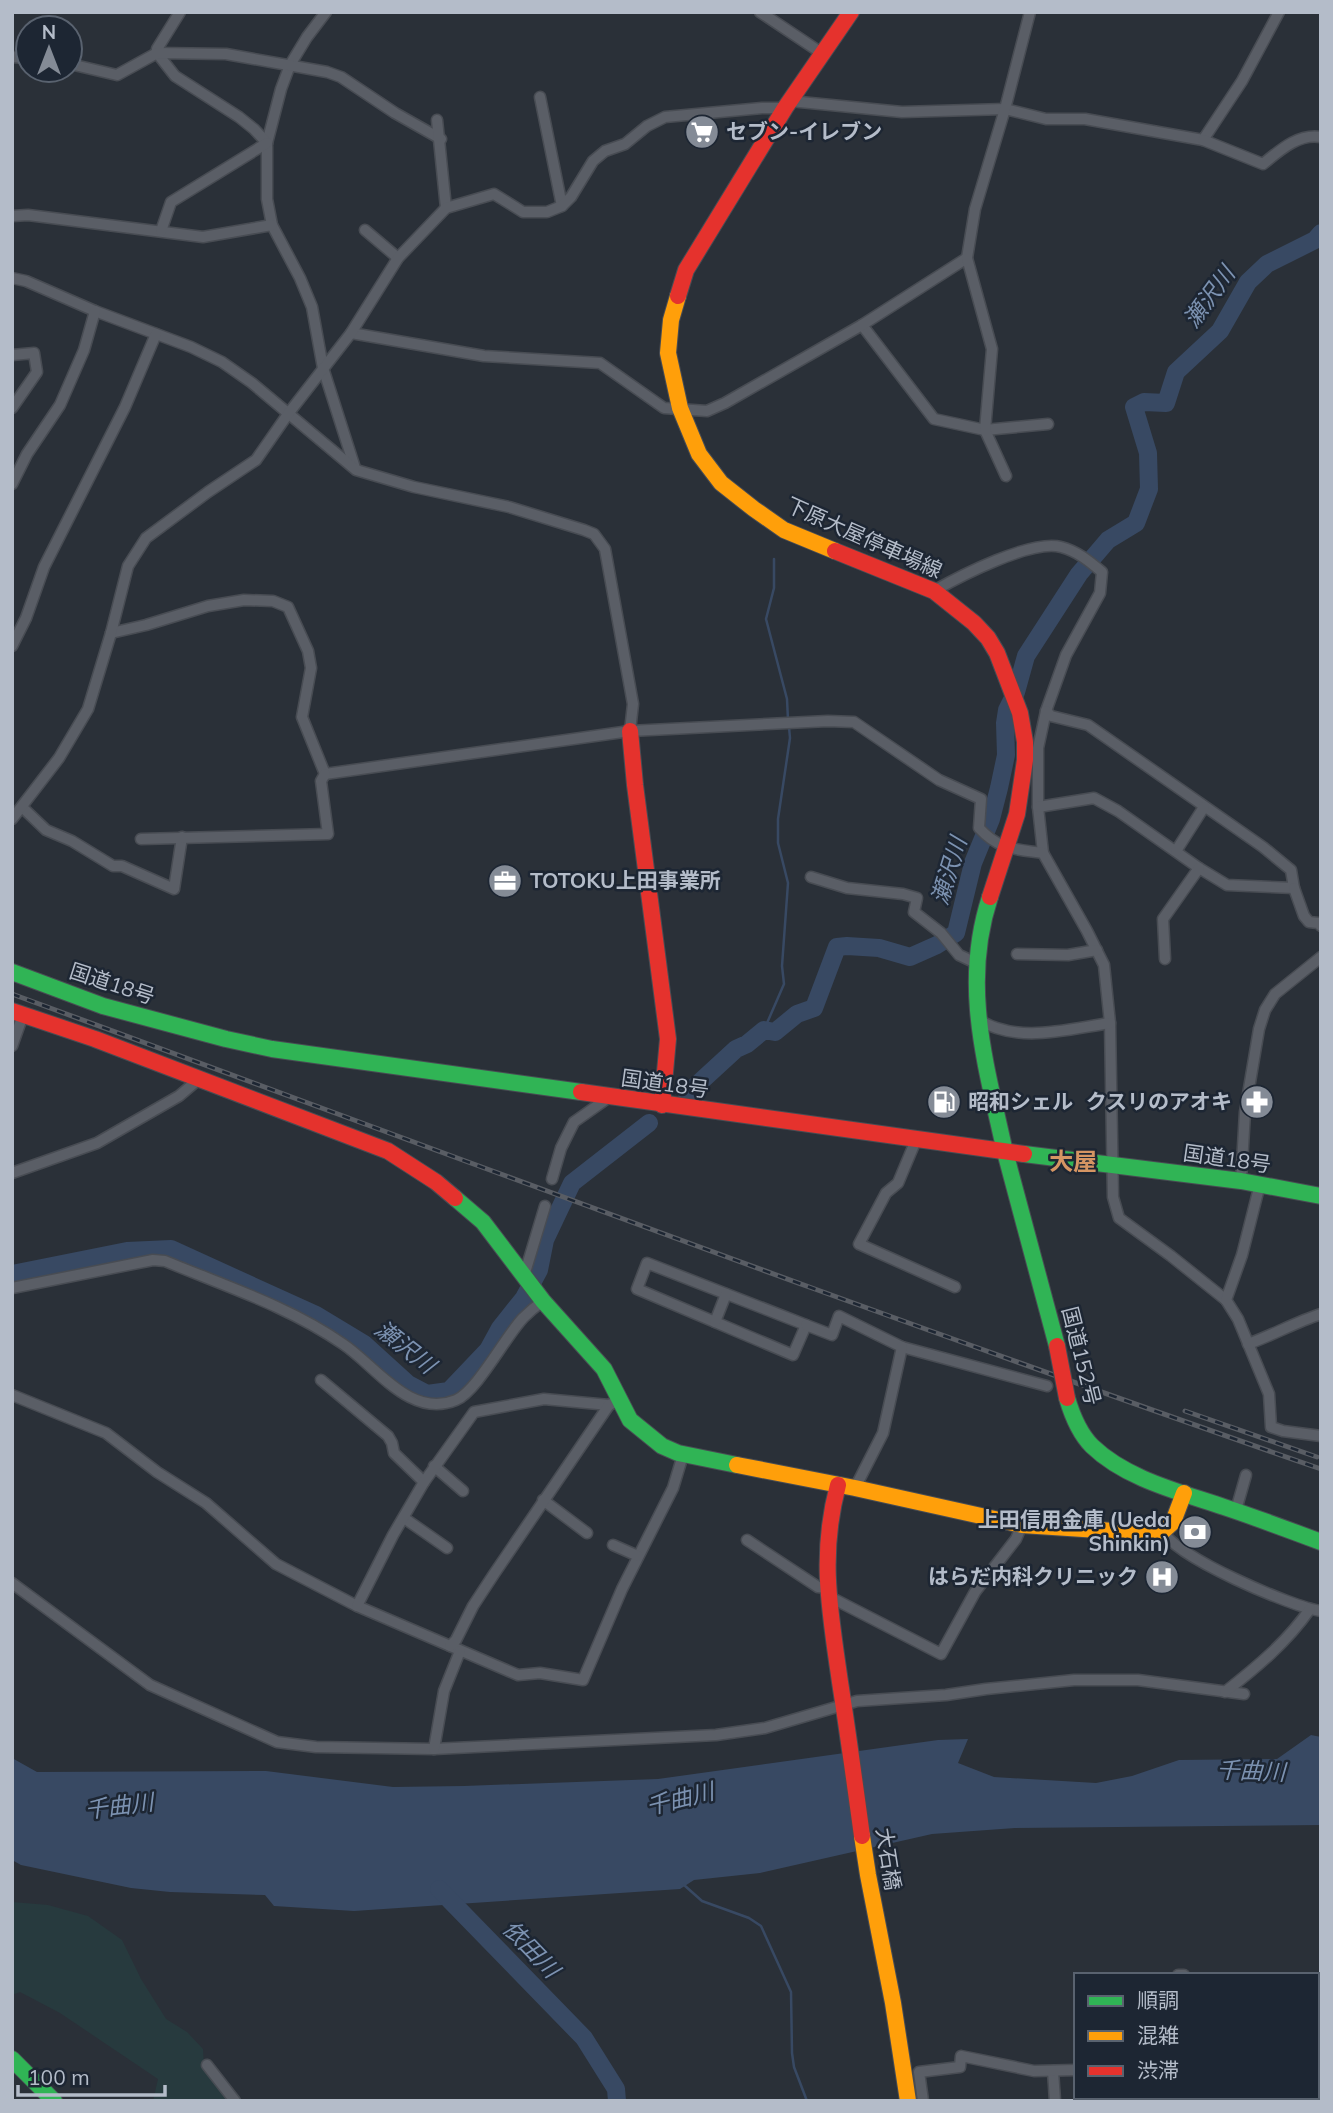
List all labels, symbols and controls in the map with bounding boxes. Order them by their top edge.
north arrow [14,14,84,84]
text: N [42,20,56,44]
supermarket icon: セブン-イレブン [683,113,721,151]
place label: セブン-イレブン [726,118,882,144]
water label: 瀬沢川 [1177,258,1242,333]
street label: 下原大屋停車場線 [782,491,946,583]
water label: 瀬沢川 [925,831,973,908]
office icon: TOTOKU上田事業所 [486,862,524,900]
place label: TOTOKU上田事業所 [530,867,721,893]
street label: 国道18号 [66,957,158,1009]
street label: 国道18号 [620,1064,711,1102]
fuel station icon: 昭和シェル [925,1083,963,1121]
pharmacy icon: クスリのアオキ [1238,1083,1276,1121]
place label: 昭和シェル [968,1088,1073,1114]
place label: クスリのアオキ [1086,1088,1232,1114]
street label: 国道18号 [1182,1139,1273,1177]
district label: 大屋 [1049,1146,1097,1176]
street label: 国道152号 [1057,1304,1107,1408]
water label: 瀬沢川 [369,1314,444,1381]
place label: 上田信用金庫 (Ueda Shinkin) [978,1506,1170,1556]
bank icon: 上田信用金庫 (Ueda Shinkin) [1176,1513,1214,1551]
hospital icon: はらだ内科クリニック [1143,1558,1181,1596]
place label: はらだ内科クリニック [928,1563,1138,1589]
water label: 千曲川 [1216,1755,1289,1786]
water label: 千曲川 [643,1775,720,1821]
water label: 千曲川 [83,1787,158,1824]
street label: 大石橋 [871,1826,907,1892]
water label: 依田川 [497,1914,568,1986]
legend [1074,1973,1319,2099]
text: 順調 [1137,1987,1179,2013]
text: 混雑 [1137,2022,1179,2048]
scale bar [18,2054,164,2098]
text: 渋滞 [1137,2057,1179,2083]
text: 100 m [28,2064,90,2090]

